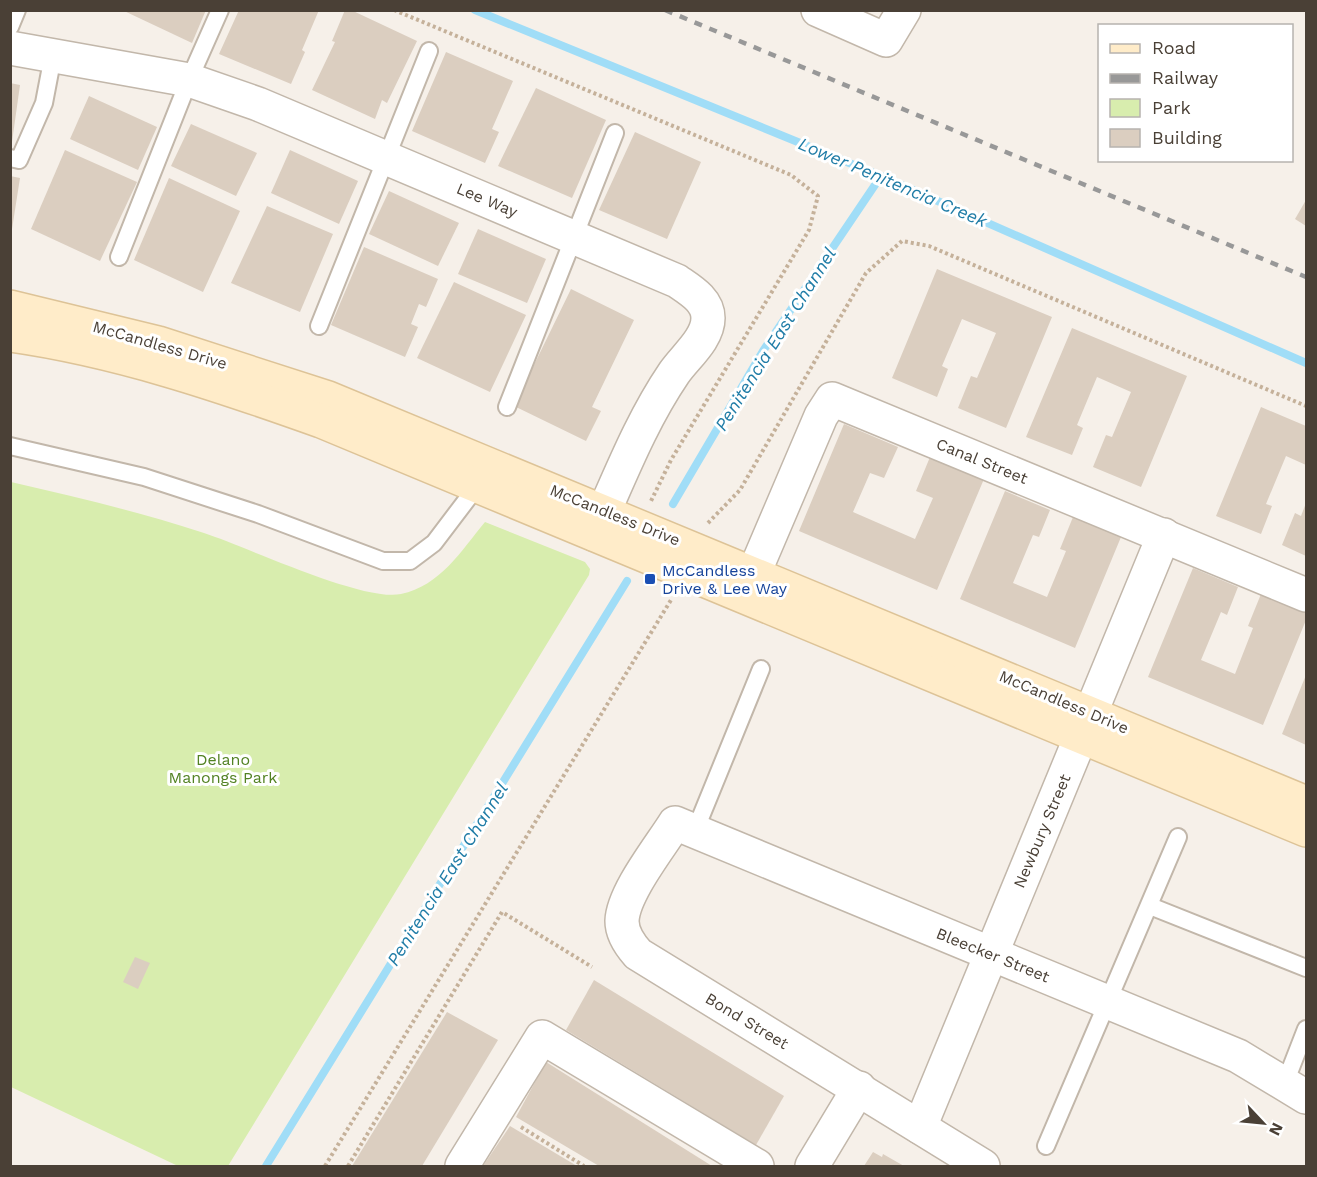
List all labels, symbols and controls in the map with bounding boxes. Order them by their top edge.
legend [1098,24,1293,162]
text: Road [1152,37,1196,58]
text: Railway [1152,67,1219,88]
text: Park [1152,97,1191,118]
text: Building [1152,127,1222,148]
water label: Lower Penitencia Creek [796,133,992,232]
street label: Lee Way [454,179,521,222]
water label: Penitencia East Channel [710,244,840,434]
street label: McCandless Drive [91,317,229,373]
street label: Canal Street [933,434,1031,488]
street label: McCandless Drive [547,480,683,550]
place label: McCandless Drive & Lee Way [662,561,788,598]
marker: McCandless Drive & Lee Way [643,572,657,586]
street label: McCandless Drive [996,666,1132,738]
park label: Delano Manongs Park [169,750,277,787]
street label: Newbury Street [1009,771,1075,891]
water label: Penitencia East Channel [382,779,512,969]
street label: Bleecker Street [934,924,1053,987]
street label: Bond Street [702,989,792,1053]
north arrow [1233,1093,1293,1153]
text: N [1265,1120,1287,1139]

